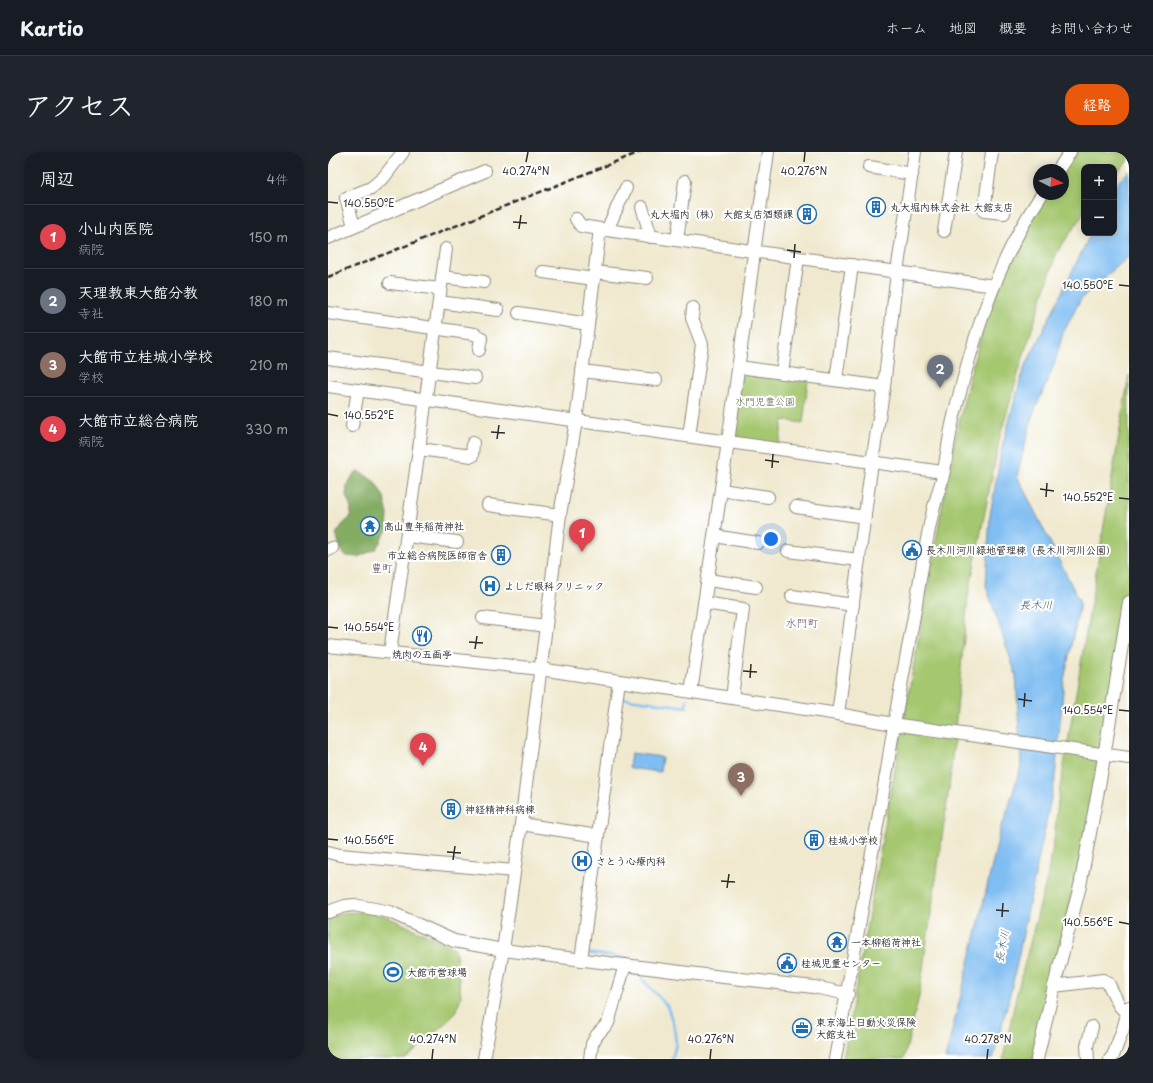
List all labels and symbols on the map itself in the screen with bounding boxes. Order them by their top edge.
text: 40.274°N [503,163,550,178]
text: 40.276°N [781,163,827,178]
north arrow [1033,164,1069,200]
text: 140.550°E [343,195,395,210]
building icon: 丸大堀内株式会社 大館支店 [865,196,887,218]
place label: 丸大堀内株式会社 大館支店 [890,199,1013,214]
building icon: 丸大堀内（株） 大館支店酒類課 [796,203,818,225]
place label: 丸大堀内（株） 大館支店酒類課 [650,206,793,221]
text: 140.550°E [1062,277,1114,292]
pin: 2 [927,355,953,388]
park label: 水門児童公園 [735,393,795,408]
text: 140.552°E [344,407,394,422]
text: 140.552°E [1063,489,1113,504]
temple icon: 高山豊年稲荷神社 [359,515,381,537]
place label: 高山豊年稲荷神社 [384,518,464,533]
pin: 1 [569,519,595,552]
your location [761,529,781,549]
public building icon: 長木川河川緑地管理棟（長木川河川公園） [901,539,923,561]
place label: 長木川河川緑地管理棟（長木川河川公園） [926,542,1116,557]
building icon: 市立総合病院医師宿舎 [490,544,512,566]
place label: 市立総合病院医師宿舎 [387,547,488,562]
district label: 豊町 [371,559,393,576]
hospital icon: よしだ眼科クリニック [479,575,501,597]
place label: よしだ眼科クリニック [504,578,604,593]
water label: 長木川 [1020,596,1053,613]
district label: 水門町 [786,614,819,631]
text: 140.554°E [344,619,394,634]
restaurant icon: 焼肉の五画亭 [411,625,433,647]
place label: 焼肉の五画亭 [392,646,452,661]
text: 140.554°E [1063,702,1113,717]
pin: 4 [410,733,436,766]
pin: 3 [728,763,754,796]
building icon: 神経精神科病棟 [440,798,462,820]
place label: 神経精神科病棟 [465,801,535,816]
building icon: 桂城小学校 [803,829,825,851]
text: 140.556°E [344,832,394,847]
place label: 桂城小学校 [828,832,878,847]
hospital icon: さとう心療内科 [571,850,593,872]
place label: さとう心療内科 [596,853,666,868]
text: 140.556°E [1063,914,1113,929]
water label: 長木川 [990,928,1013,964]
temple icon: 一本柳稻荷神社 [826,931,848,953]
place label: 一本柳稻荷神社 [851,934,921,949]
public building icon: 桂城児童センター [776,952,798,974]
place label: 桂城児童センター [801,955,881,970]
sports icon: 大館市営球場 [382,961,404,983]
place label: 大館市営球場 [407,964,467,979]
place label: 東京海上日動火災保険 大館支社 [816,1014,916,1041]
office icon: 東京海上日動火災保険 大館支社 [791,1017,813,1039]
text: 40.274°N [410,1031,457,1046]
text: 40.276°N [688,1031,734,1046]
text: 40.278°N [964,1031,1012,1046]

